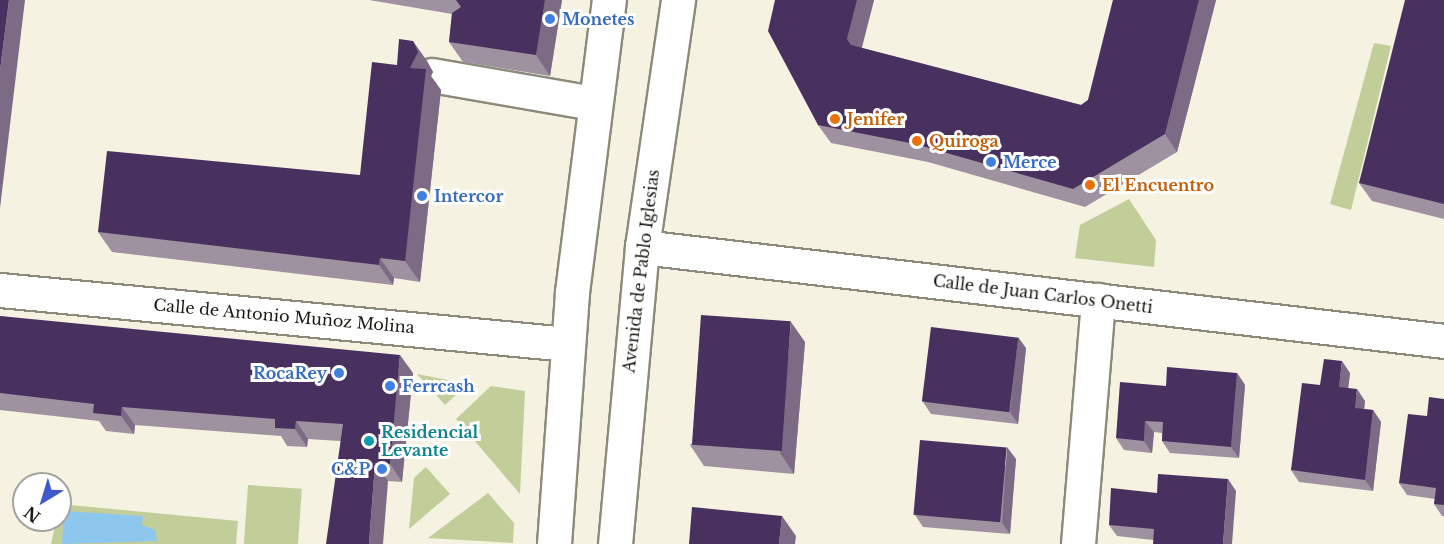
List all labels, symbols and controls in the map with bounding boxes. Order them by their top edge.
place label: Monetes [562,9,634,29]
marker: Monetes [543,12,557,26]
place label: Jenifer [847,109,904,129]
marker: Jenifer [828,112,842,126]
place label: Quiroga [929,131,999,151]
marker: Quiroga [910,134,924,148]
place label: Merce [1003,152,1057,172]
marker: Merce [984,155,998,169]
street label: Avenida de Pablo Iglesias [619,168,663,374]
place label: El Encuentro [1102,175,1214,195]
marker: El Encuentro [1083,178,1097,192]
place label: Intercor [434,186,503,206]
marker: Intercor [415,189,429,203]
street label: Calle de Juan Carlos Onetti [932,271,1154,317]
street label: Calle de Antonio Muñoz Molina [152,295,416,337]
place label: RocaRey [253,363,327,383]
marker: RocaRey [332,366,346,380]
place label: Ferrcash [402,376,475,396]
marker: Ferrcash [383,379,397,393]
place label: Residencial Levante [381,422,478,460]
marker: Residencial Levante [362,434,376,448]
place label: C&P [331,459,370,479]
marker: C&P [375,462,389,476]
north arrow [12,472,72,532]
text: N [20,502,44,527]

